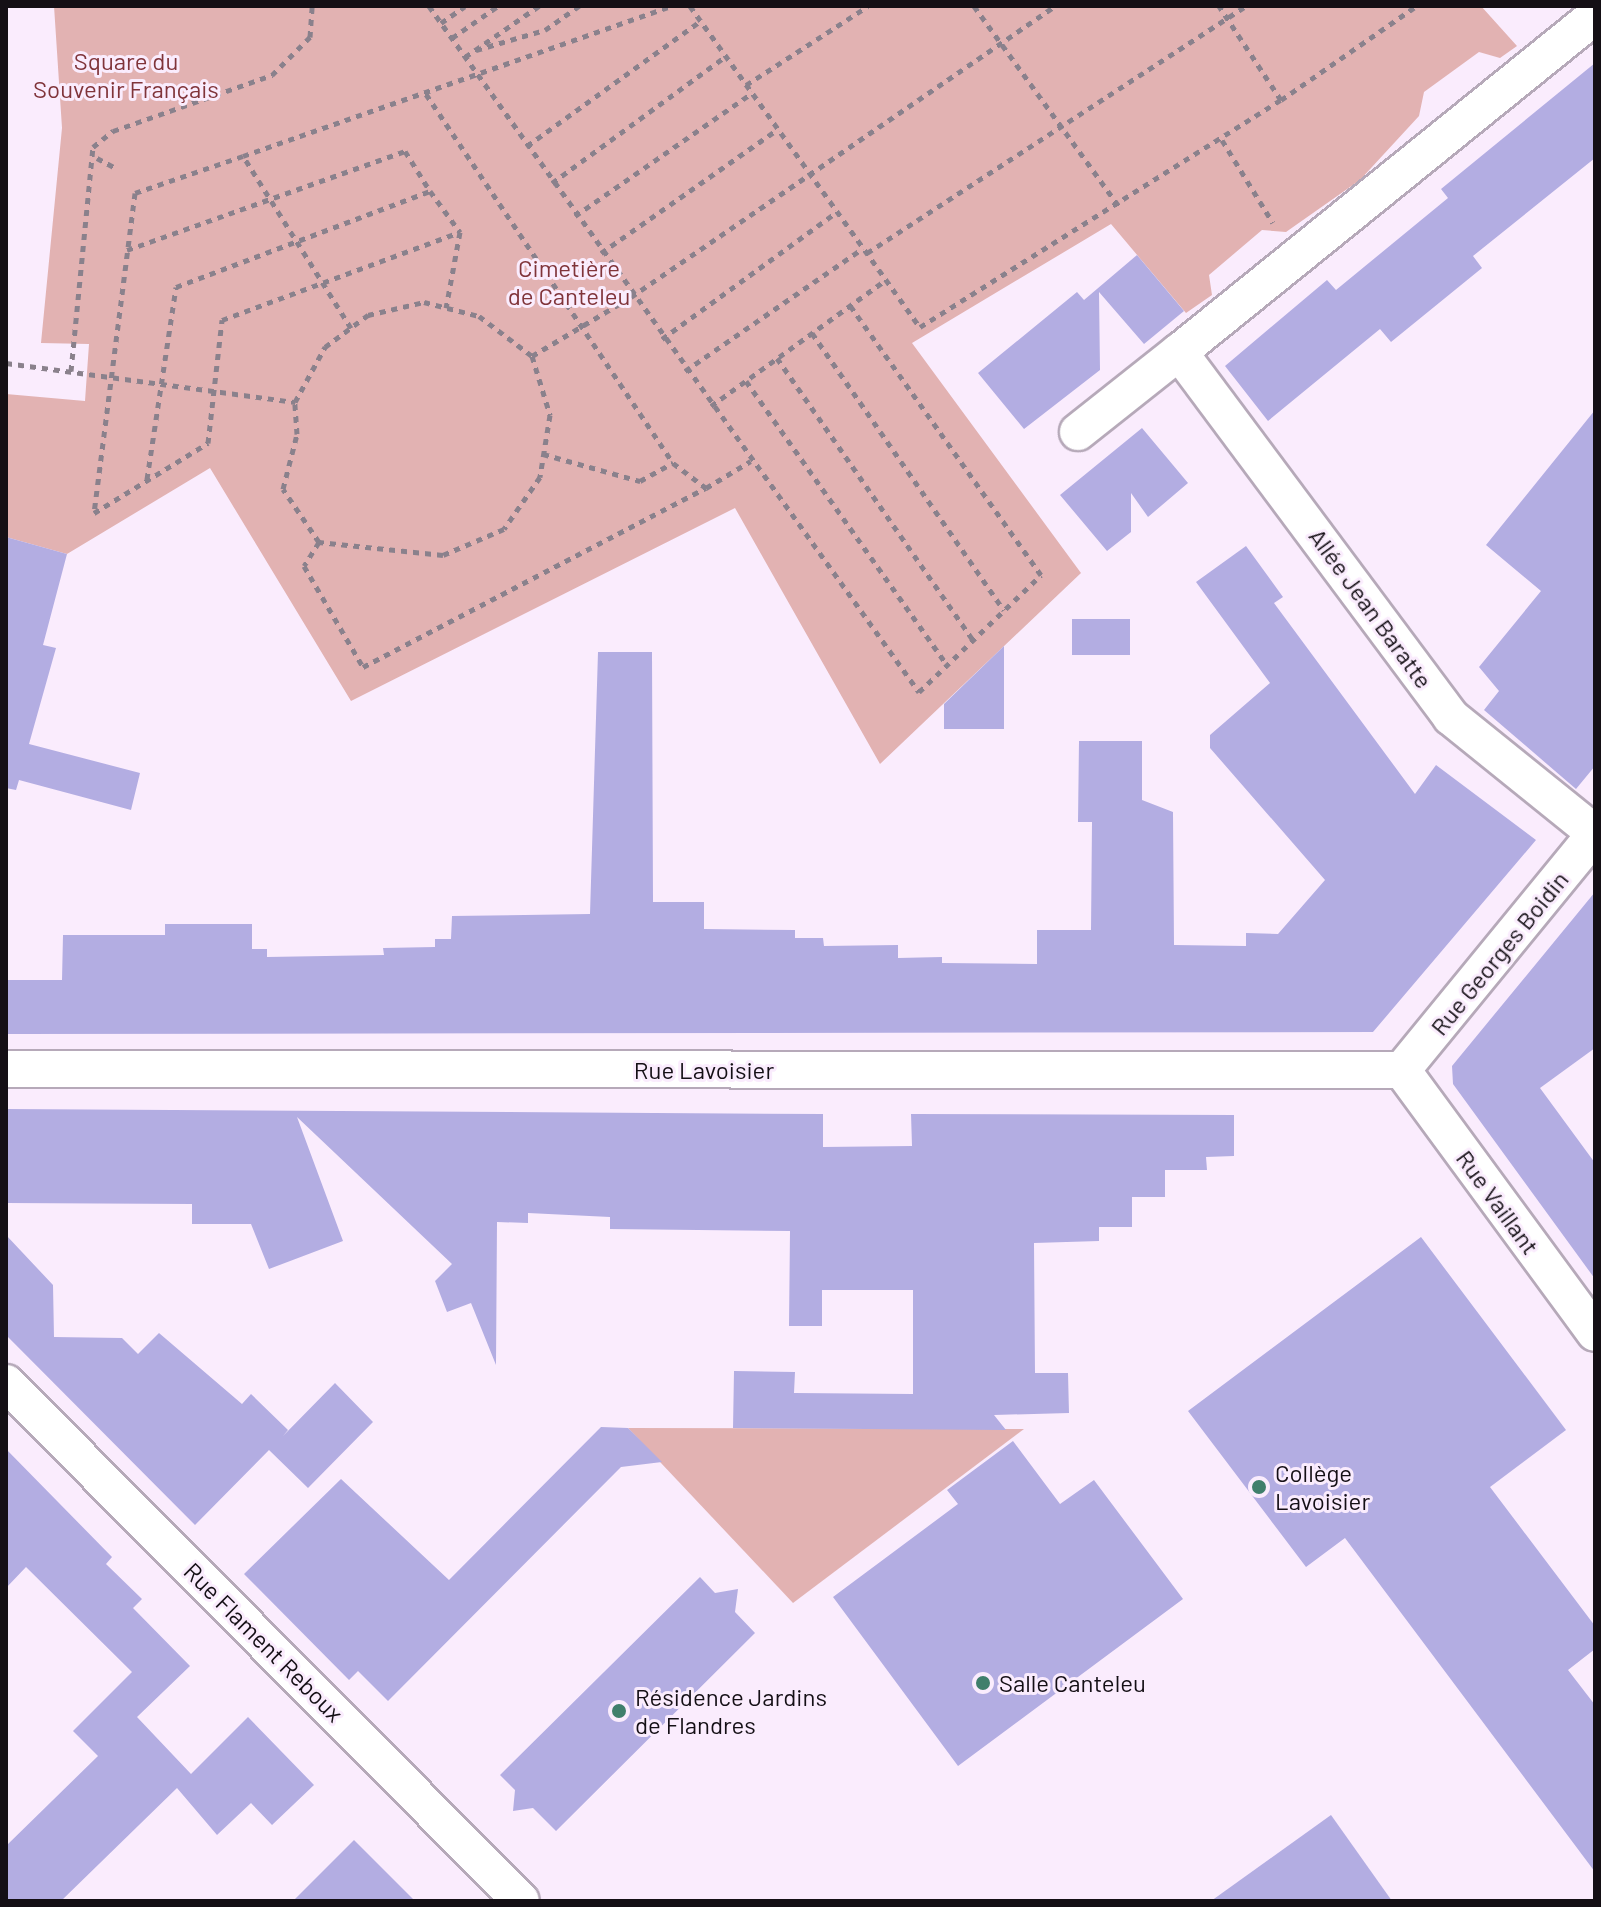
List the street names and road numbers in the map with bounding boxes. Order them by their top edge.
street label: Allée Jean Baratte [1303,523,1439,693]
street label: Rue Georges Boidin [1424,865,1574,1041]
street label: Rue Lavoisier [634,1056,774,1084]
street label: Rue Vaillant [1451,1144,1545,1260]
street label: Rue Flament Reboux [178,1556,350,1728]

